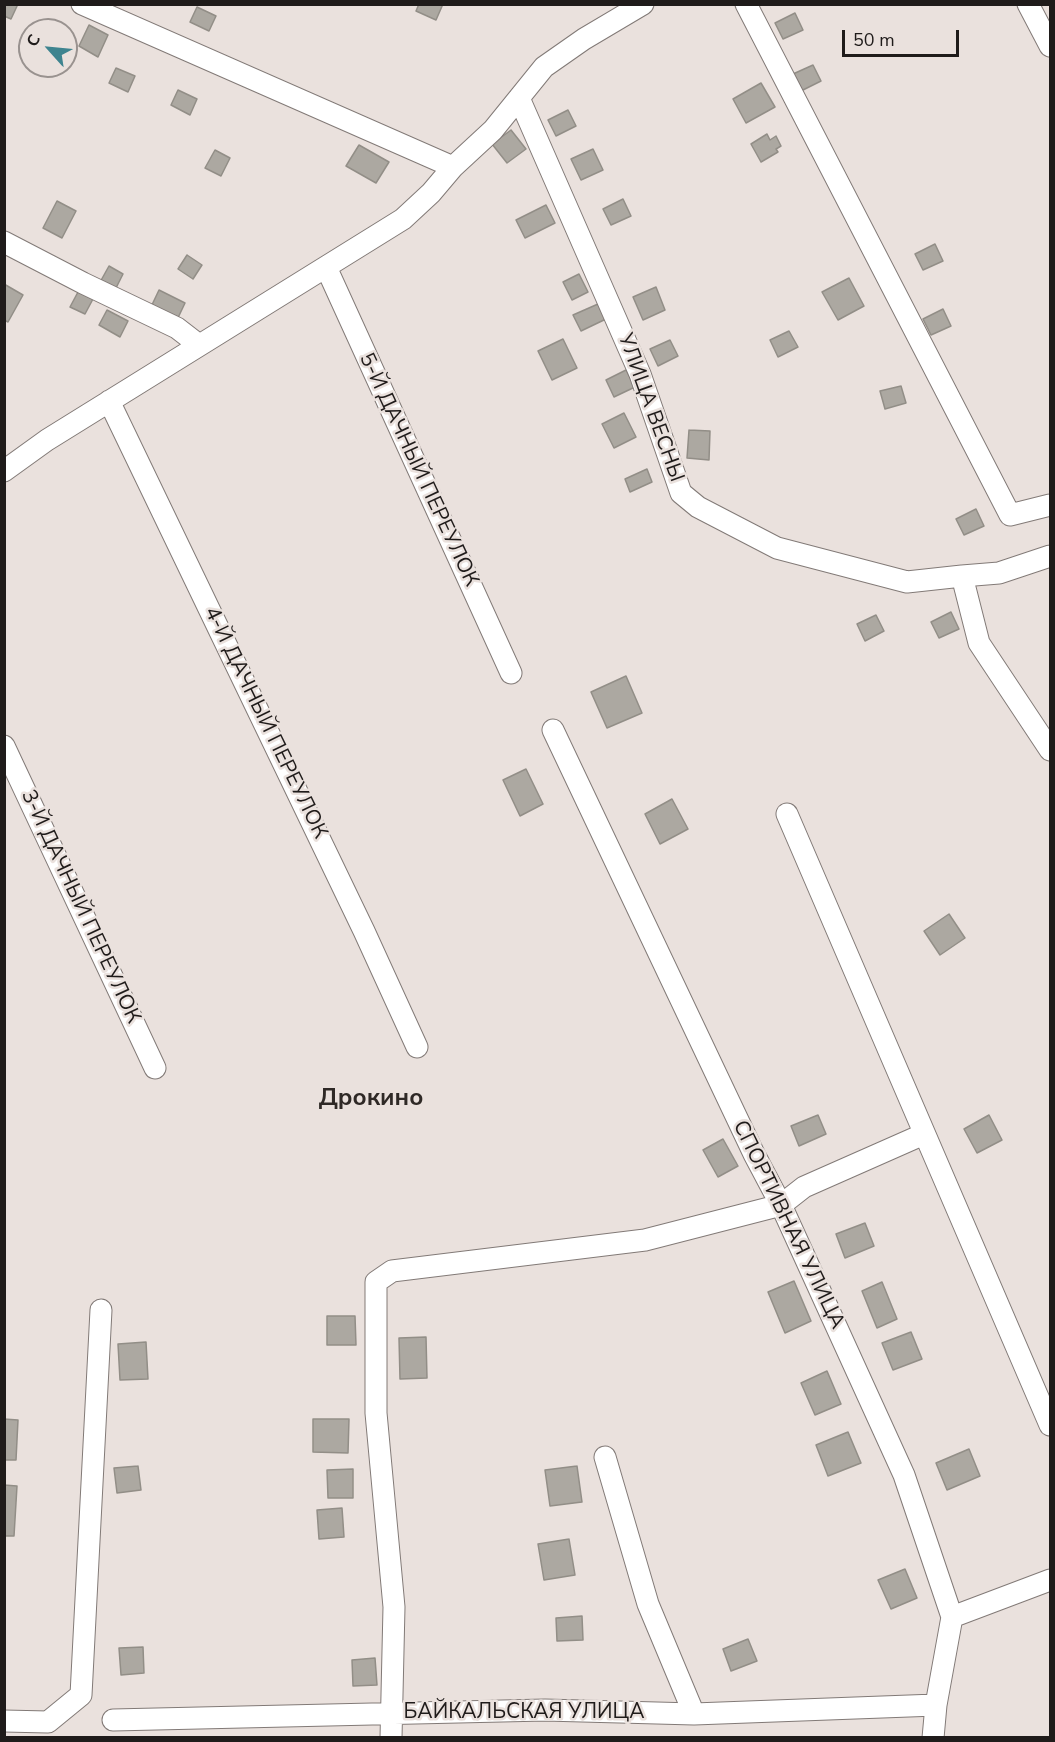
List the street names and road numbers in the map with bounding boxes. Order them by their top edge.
street label: УЛИЦА ВЕСНЫ [611,330,689,486]
street label: 5-Й ДАЧНЫЙ ПЕРЕУЛОК [353,349,483,591]
street label: 4-Й ДАЧНЫЙ ПЕРЕУЛОК [198,603,332,843]
street label: 3-Й ДАЧНЫЙ ПЕРЕУЛОК [15,786,145,1028]
street label: СПОРТИВНАЯ УЛИЦА [727,1117,849,1333]
street label: БАЙКАЛЬСКАЯ УЛИЦА [403,1700,645,1726]

